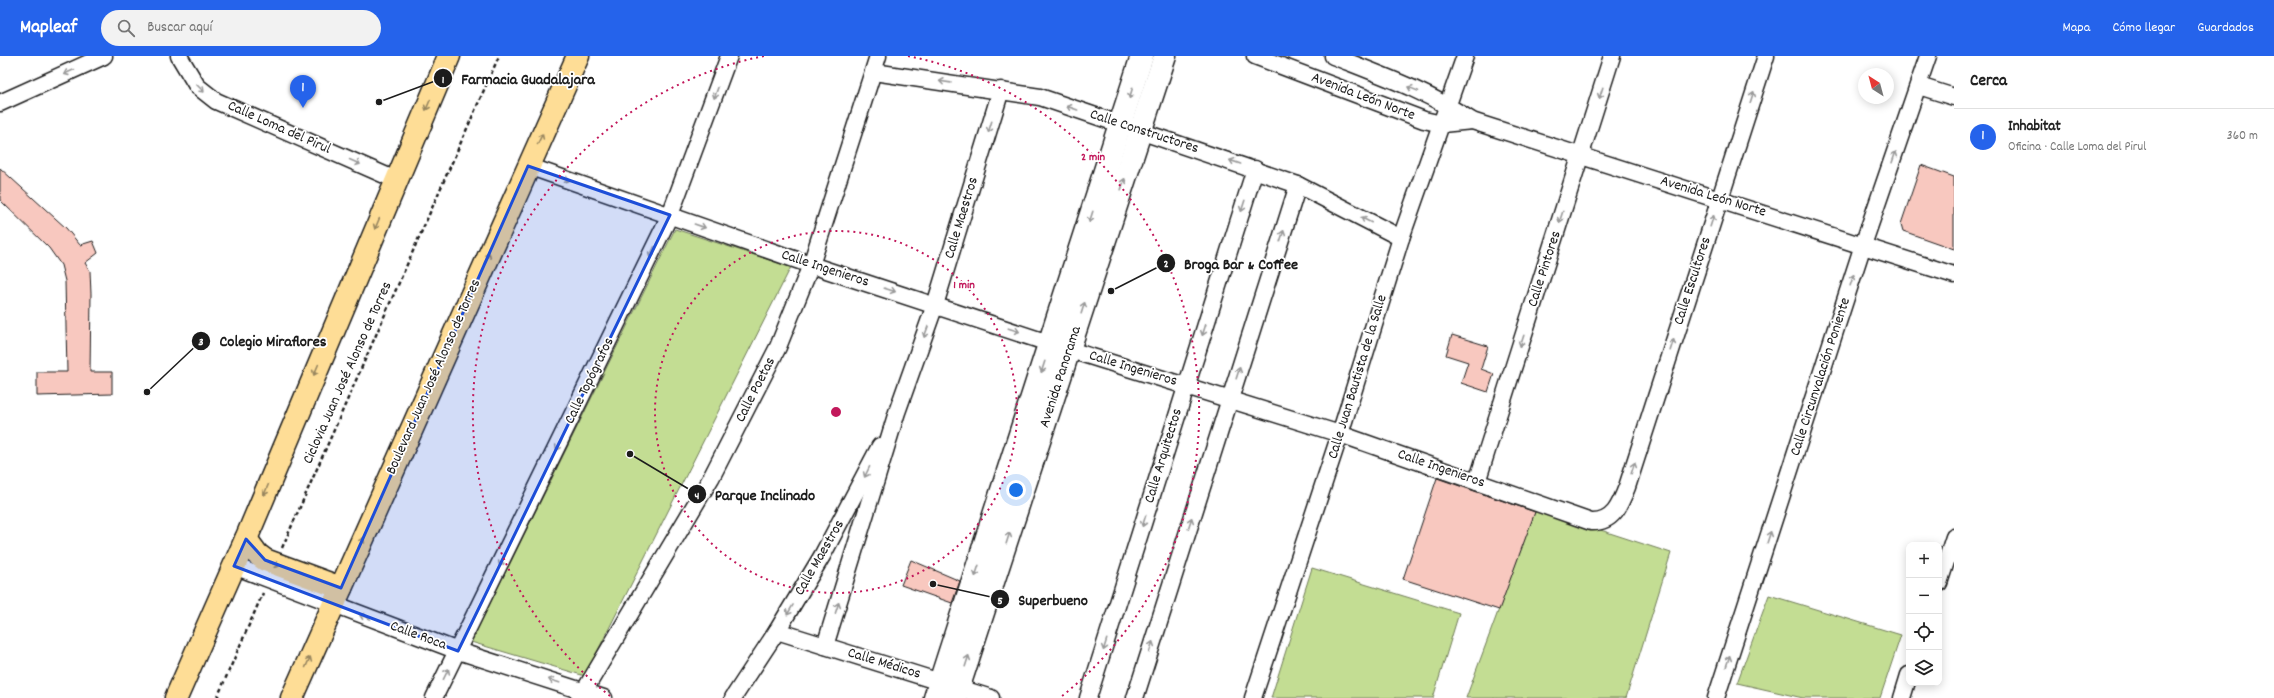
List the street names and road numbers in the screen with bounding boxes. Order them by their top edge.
street label: Avenida León Norte [1308,67,1419,127]
street label: Calle Loma del Pirul [224,95,335,161]
street label: Calle Constructores [1087,104,1201,160]
street label: Avenida León Norte [1657,170,1769,224]
street label: Calle Maestros [939,174,985,262]
street label: Calle Pintores [1522,228,1568,310]
street label: Calle Escultores [1668,234,1718,328]
street label: Calle Ingenieros [778,244,872,294]
street label: Boulevard Juan José Alonso de Torres [381,276,487,478]
street label: Ciclovia Juan José Alonso de Torres [298,278,398,468]
street label: Calle Juan Bautista de la Salle [1323,292,1394,462]
street label: Calle Circunvalación Poniente [1785,295,1857,459]
street label: Avenida Panorama [1034,322,1088,431]
street label: Calle Topógrafos [560,334,620,428]
street label: Calle Ingenieros [1086,345,1180,393]
street label: Calle Poetas [730,354,782,426]
street label: Calle Arquitectos [1139,406,1189,506]
street label: Calle Ingenieros [1394,444,1488,494]
street label: Calle Maestros [789,516,851,600]
street label: Calle Roca [387,616,450,657]
street label: Calle Médicos [845,642,923,686]

